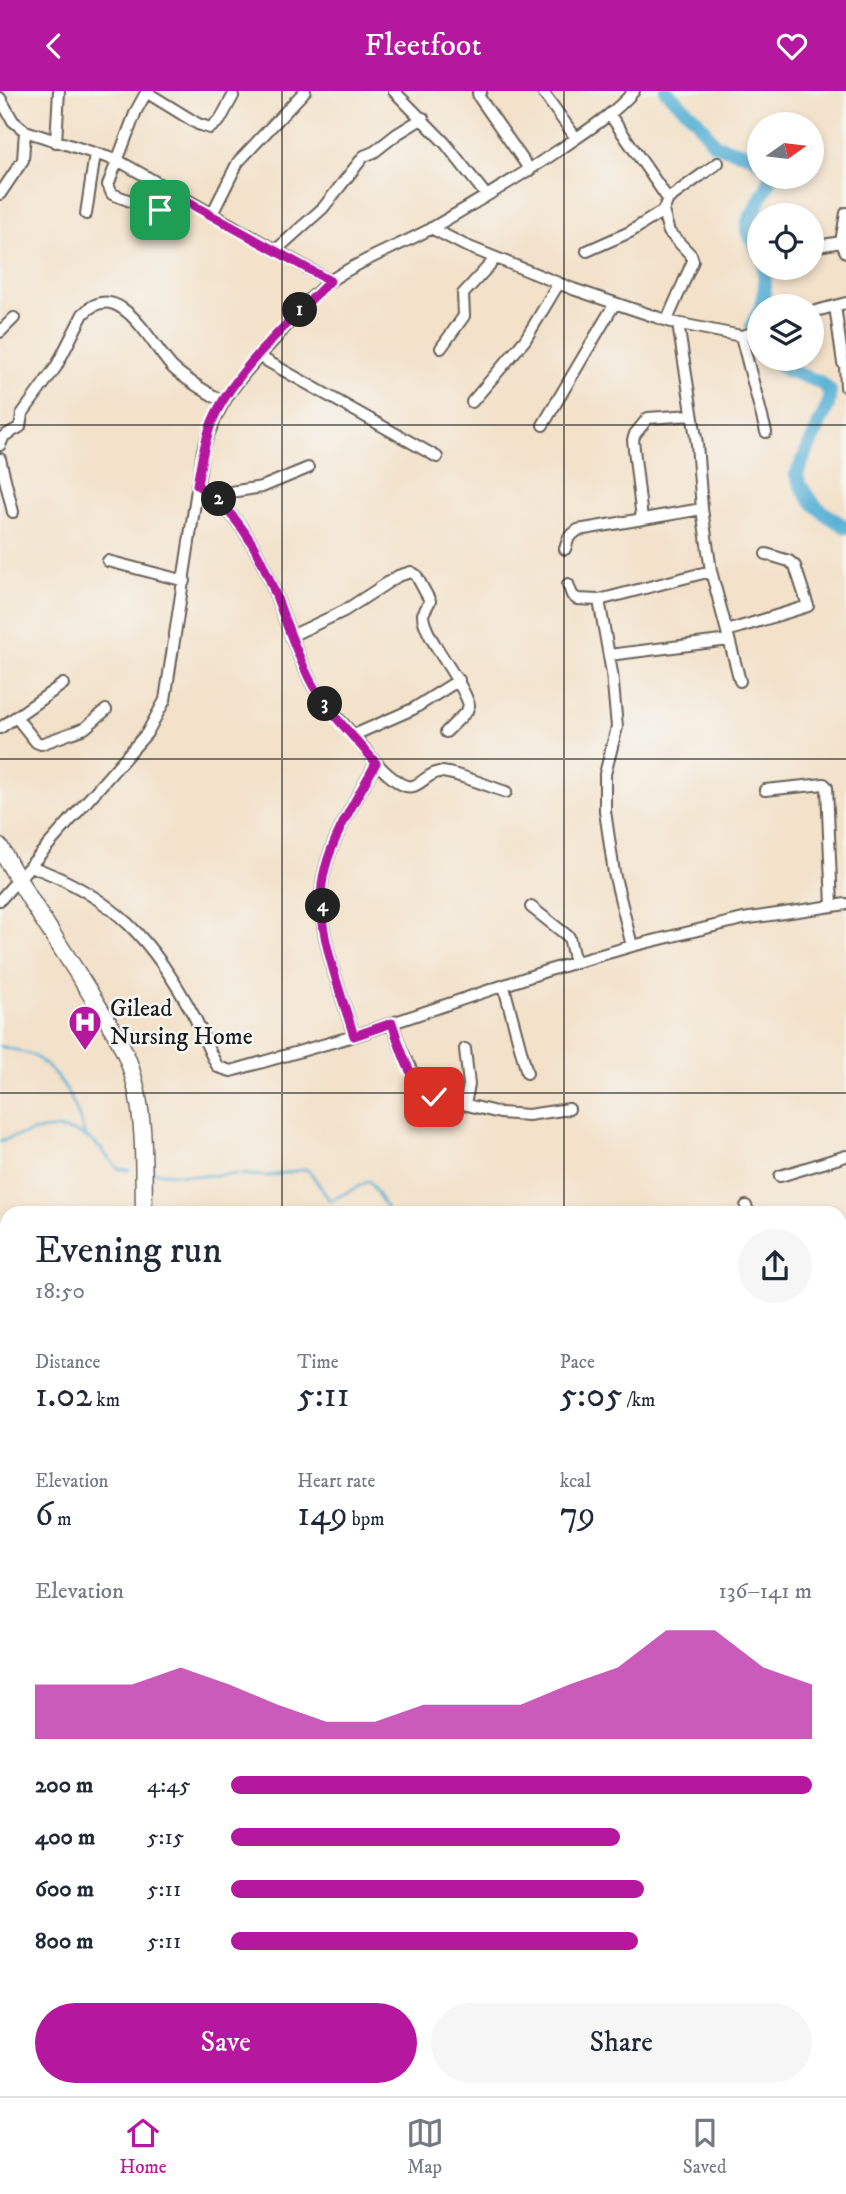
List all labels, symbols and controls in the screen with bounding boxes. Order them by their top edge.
text: Fleetfoot [364,26,482,66]
icon: back [35,27,73,65]
icon: heart [773,27,811,65]
north arrow [747,112,824,189]
map controls [747,112,824,371]
pin [130,180,190,240]
icon: arrive [141,191,179,229]
button: locate [747,203,824,280]
pin: 1 [282,293,318,327]
button: layers [747,294,824,371]
text: 1 [296,298,303,321]
pin: 2 [202,481,236,517]
text: 2 [214,487,223,510]
pin: 3 [308,687,342,721]
text: 3 [321,692,328,715]
pin: 4 [306,889,340,923]
text: 4 [317,894,328,917]
place label: Gilead Nursing Home [110,994,253,1052]
hospital icon: Gilead Nursing Home [66,1003,104,1052]
pin [404,1067,464,1127]
icon: check [415,1078,453,1116]
text: Evening run [35,1227,222,1275]
button: share [738,1229,812,1303]
text: 18:50 [35,1277,85,1306]
text: Distance [35,1351,100,1374]
text: Time [297,1351,339,1374]
text: Pace [560,1351,595,1374]
text: 1.02 [35,1374,92,1418]
text: 5:11 [297,1374,350,1418]
text: 5:05 [560,1374,622,1418]
text: km [92,1389,120,1412]
text: /km [622,1389,655,1412]
text: Elevation [35,1470,109,1493]
text: Heart rate [297,1470,375,1493]
text: kcal [560,1470,591,1493]
text: 6 [35,1493,53,1537]
text: 149 [297,1493,348,1537]
text: 79 [560,1493,596,1537]
text: m [53,1508,72,1531]
text: bpm [348,1508,385,1531]
text: Elevation [35,1577,124,1606]
text: 136–141 m [719,1577,812,1606]
text: 200 m [35,1771,93,1800]
text: 4:45 [147,1771,191,1800]
text: 400 m [35,1823,95,1852]
text: 5:15 [147,1823,184,1852]
text: 600 m [35,1875,94,1904]
text: 5:11 [147,1875,181,1904]
text: 800 m [35,1927,93,1956]
text: 5:11 [147,1927,181,1956]
button: Save [35,2003,417,2083]
button: Share [431,2003,812,2083]
tab: Home [120,2114,167,2179]
tab: Map [406,2114,444,2179]
tab: Saved [683,2114,726,2179]

